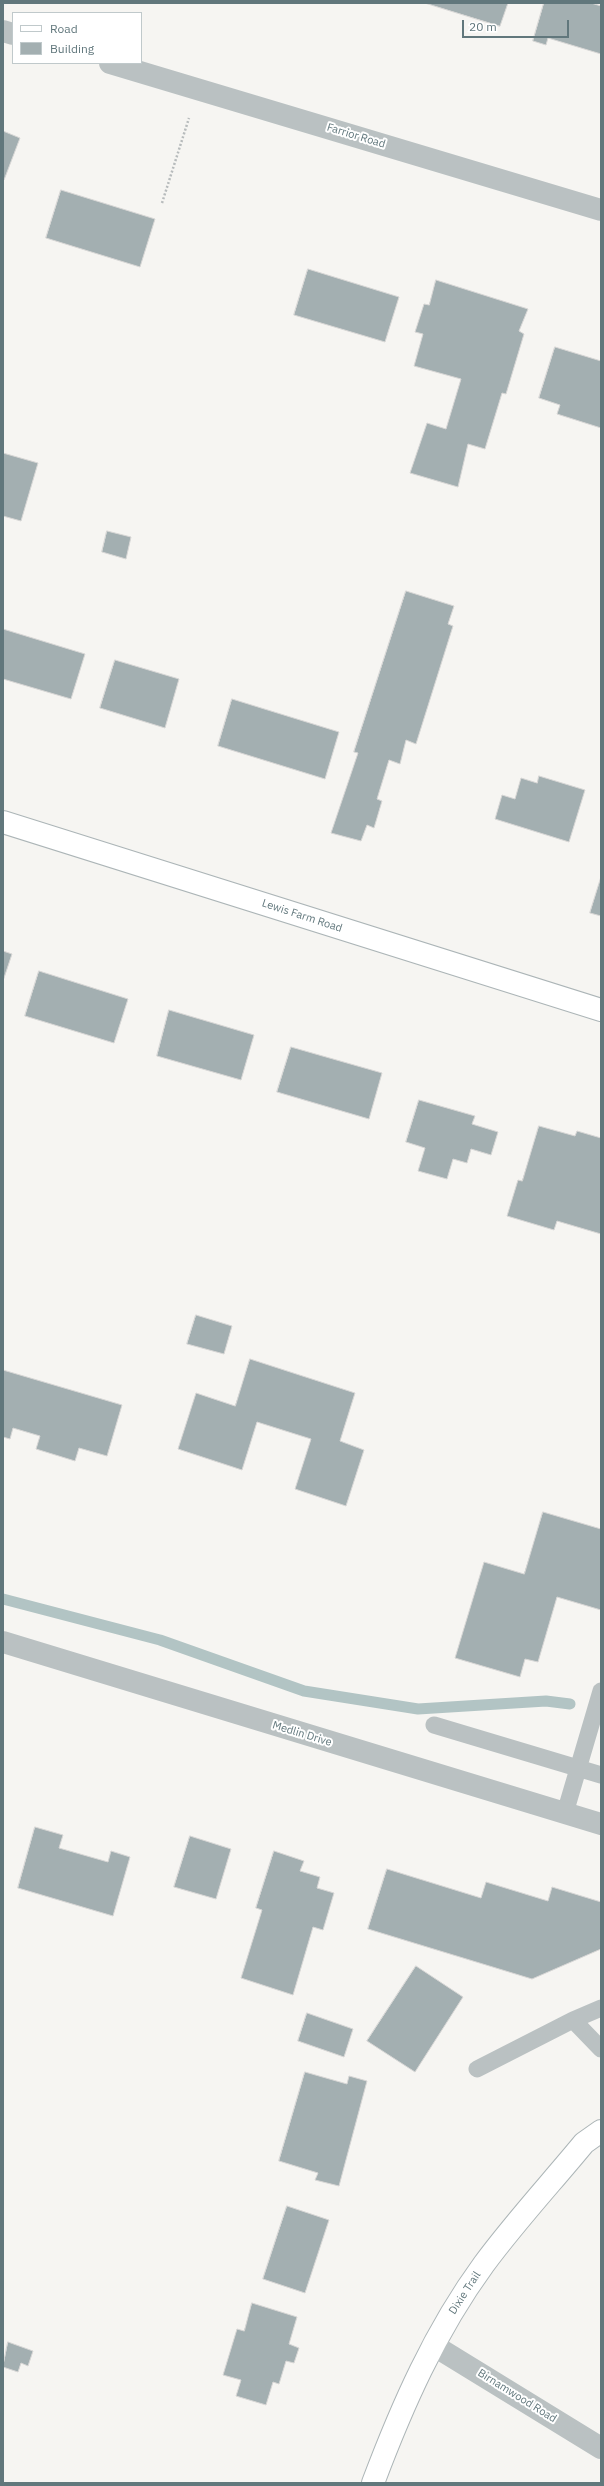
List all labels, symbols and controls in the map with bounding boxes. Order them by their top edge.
legend [12,12,142,64]
scale bar [464,12,571,38]
text: 20 m [469,19,497,34]
text: Road [50,21,78,36]
text: Building [50,41,94,56]
street label: Farrior Road [325,121,387,151]
street label: Lewis Farm Road [260,897,344,935]
street label: Medlin Drive [271,1719,333,1749]
street label: Dixie Trail [446,2269,484,2317]
street label: Birnamwood Road [475,2366,559,2426]

